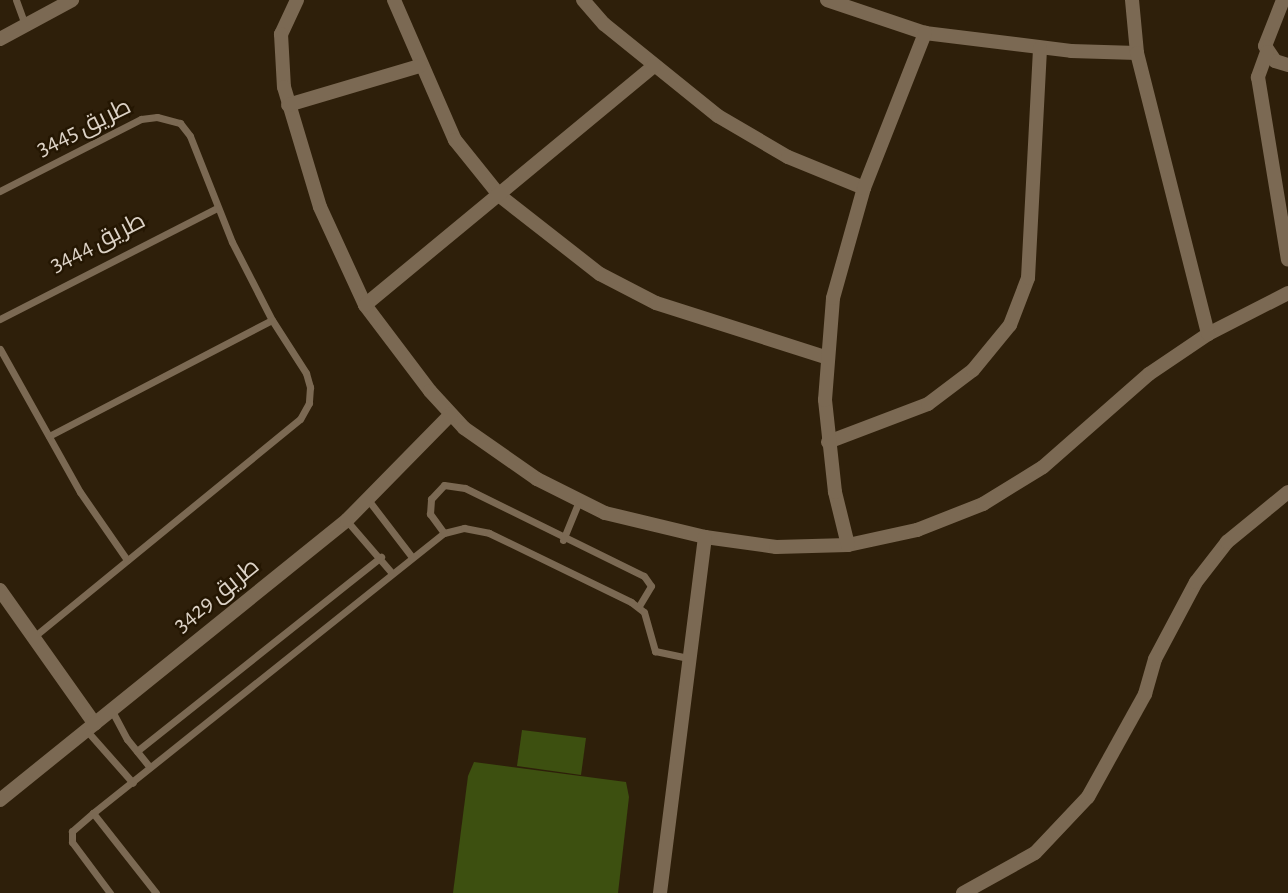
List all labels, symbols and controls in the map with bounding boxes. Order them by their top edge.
street label: طريق 3445 [32,93,136,163]
street label: طريق 3444 [45,207,151,279]
street label: طريق 3429 [168,553,266,639]

